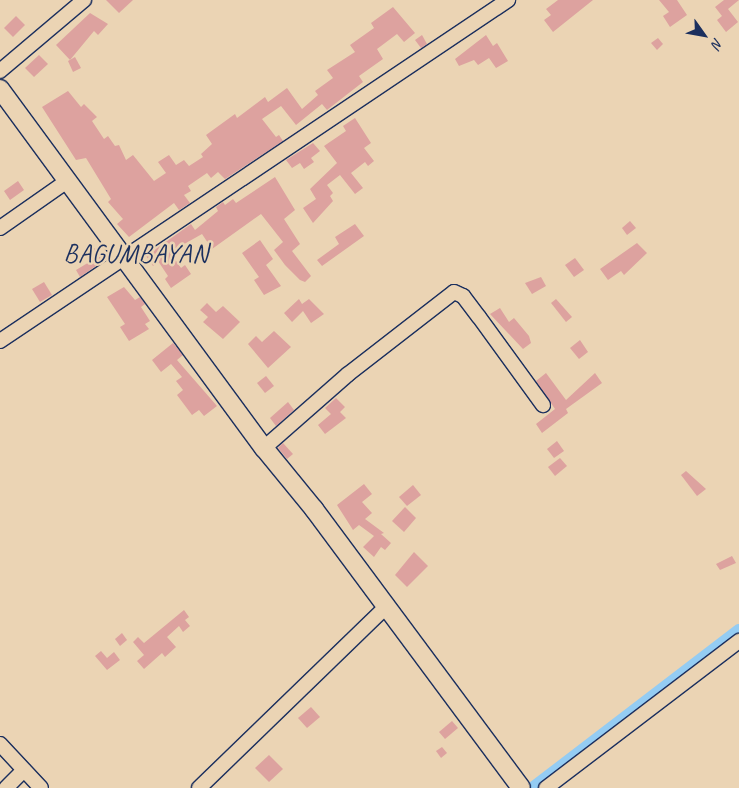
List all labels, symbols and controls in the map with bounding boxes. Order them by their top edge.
north arrow [679,10,729,60]
text: N [708,35,727,51]
district label: BAGUMBAYAN [63,238,209,270]

